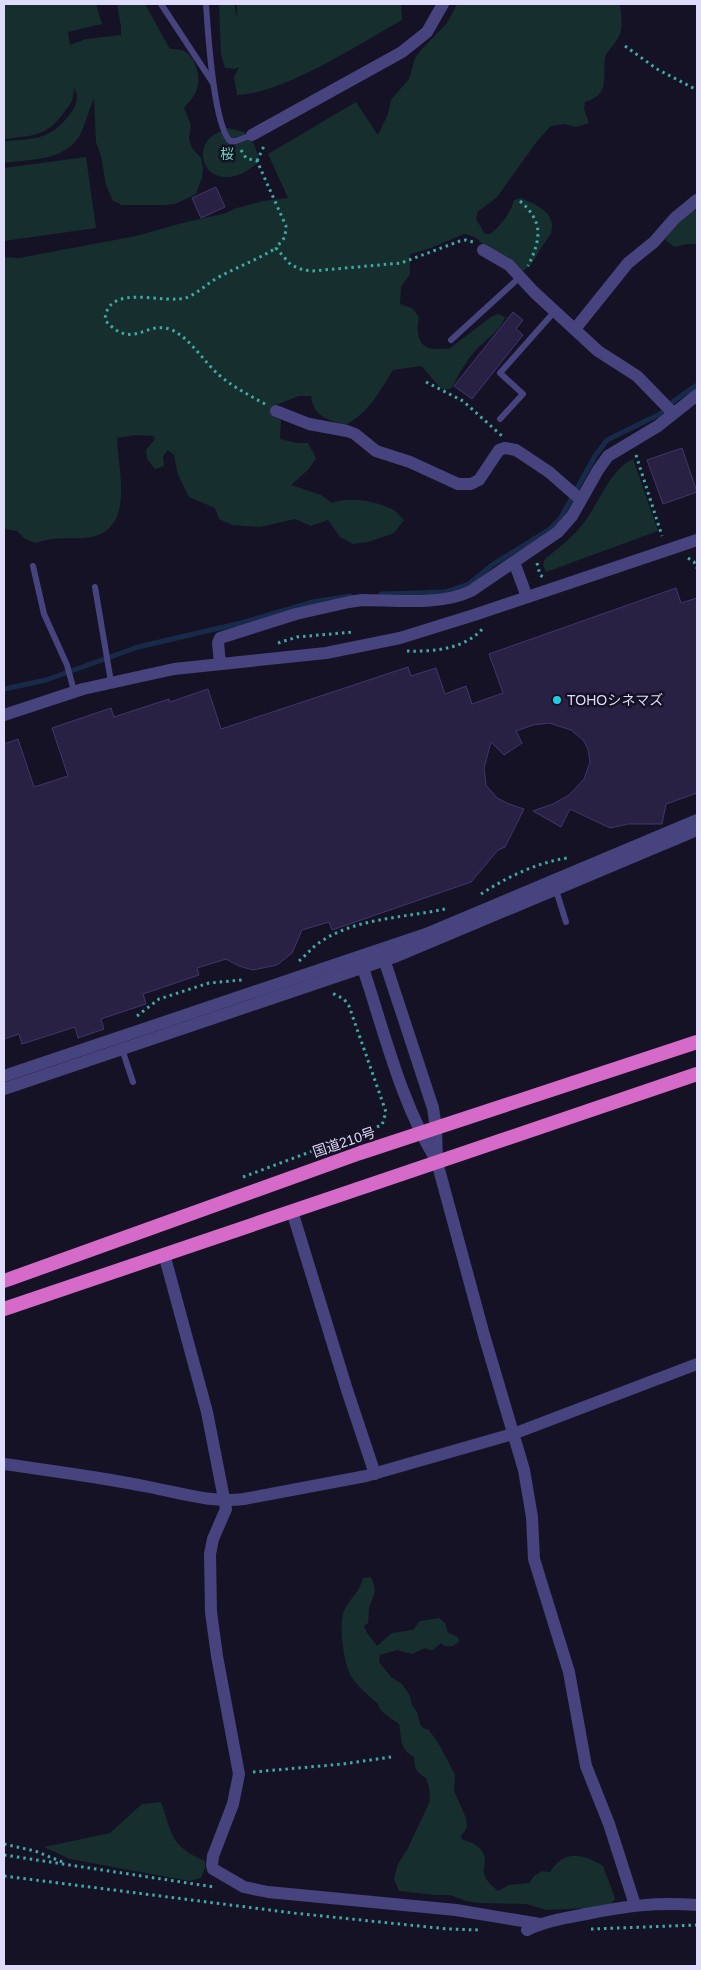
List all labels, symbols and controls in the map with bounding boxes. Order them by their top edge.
park label: 桜 [220,146,234,162]
place label: TOHOシネマズ [567,692,663,708]
marker: TOHOシネマズ [551,694,563,706]
street label: 国道210号 [310,1124,378,1160]

